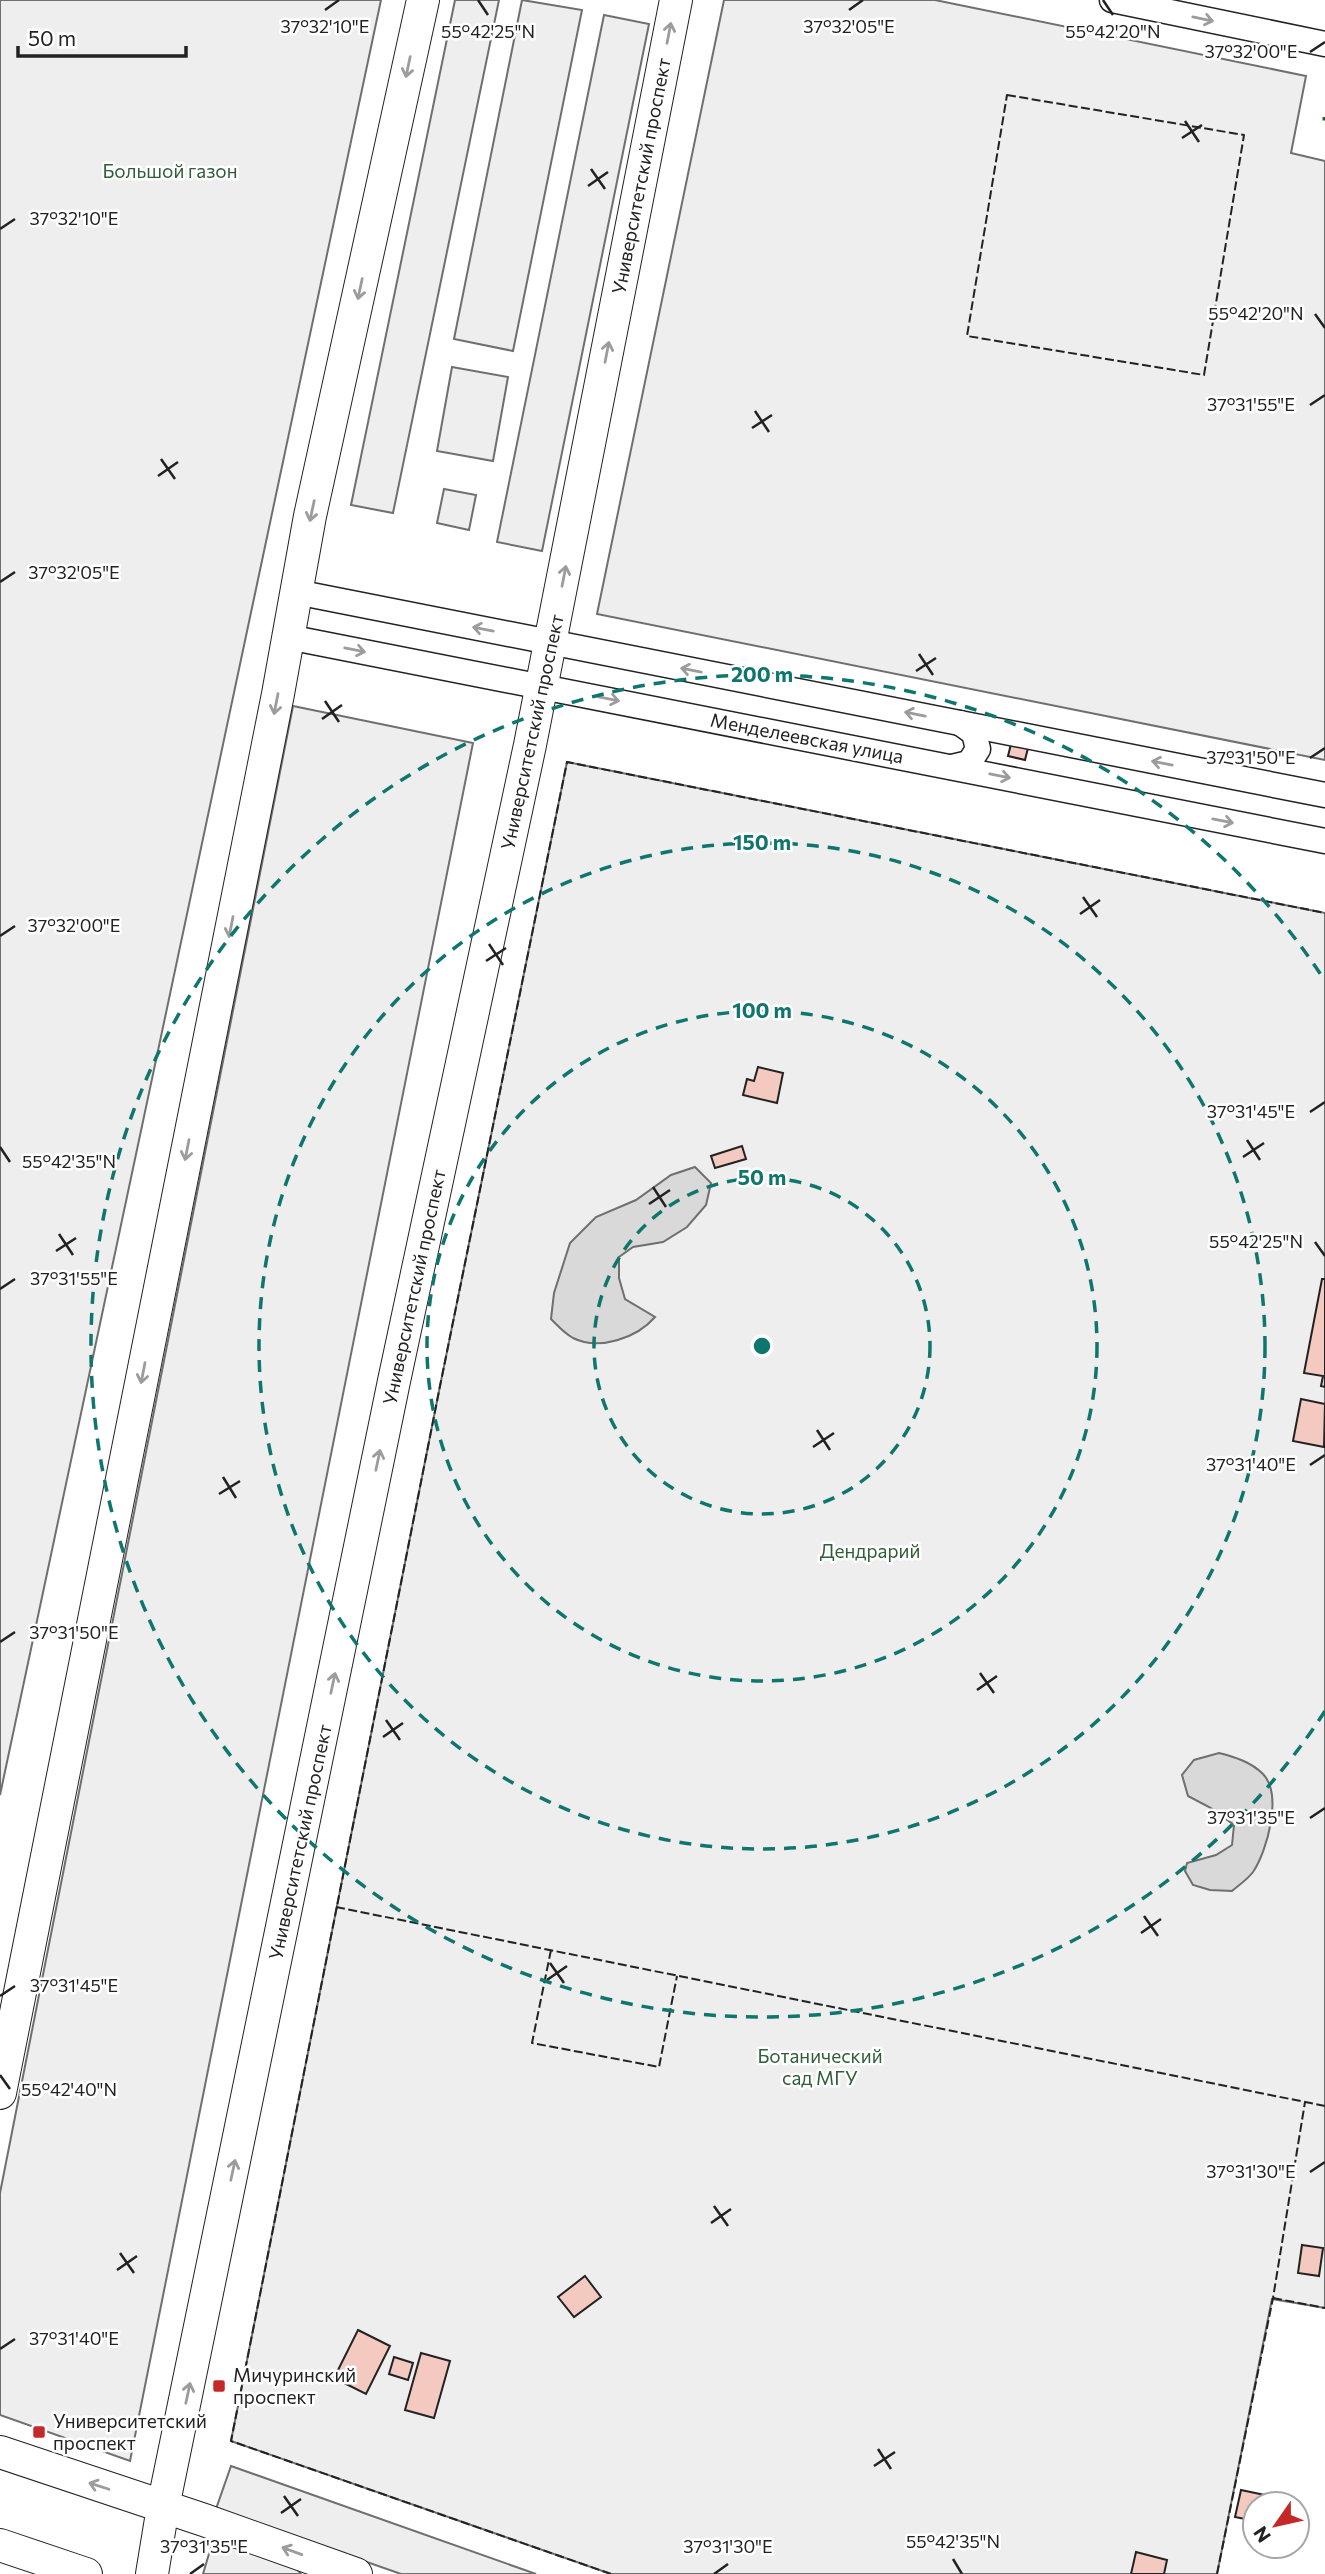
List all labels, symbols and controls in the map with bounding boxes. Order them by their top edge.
one-way arrow [1191,12,1214,26]
scale bar [18,14,186,58]
text: 37°32'10"E [281,15,369,37]
text: 37°32'05"E [803,15,895,37]
text: 55°42'25"N [441,20,535,42]
text: 55°42'20"N [1065,20,1161,42]
one-way arrow [663,22,677,45]
text: 50 m [28,25,76,50]
text: 37°32'00"E [1204,40,1298,62]
one-way arrow [401,55,415,78]
street label: Университетский проспект [606,56,675,296]
park label: Большой газон [102,159,238,182]
text: 37°32'10"E [30,207,118,229]
one-way arrow [352,277,366,300]
text: 55°42'20"N [1208,302,1304,324]
one-way arrow [601,341,614,364]
text: 37°31'55"E [1207,393,1295,415]
one-way arrow [304,499,318,522]
text: 37°32'05"E [28,561,120,583]
one-way arrow [557,565,571,588]
street label: Университетский проспект [495,612,568,852]
one-way arrow [472,622,495,636]
one-way arrow [343,643,366,657]
text: 200 m [731,661,793,686]
one-way arrow [680,663,703,677]
one-way arrow [268,692,282,715]
one-way arrow [597,692,620,706]
street label: Менделеевская улица [709,707,906,768]
one-way arrow [904,707,927,721]
text: 37°31'50"E [1206,746,1296,768]
one-way arrow [1151,756,1174,770]
one-way arrow [988,770,1011,784]
one-way arrow [1211,814,1234,828]
text: 150 m [733,829,791,854]
text: 37°32'00"E [27,914,121,936]
one-way arrow [224,915,238,938]
text: 100 m [732,997,792,1022]
text: 37°31'45"E [1207,1100,1295,1122]
one-way arrow [180,1138,194,1161]
text: 55°42'35"N [22,1150,116,1172]
text: 50 m [738,1164,786,1189]
street label: Университетский проспект [377,1167,450,1407]
text: 55°42'25"N [1209,1230,1303,1252]
text: 37°31'55"E [30,1267,118,1289]
centre of rings [750,1334,774,1358]
one-way arrow [135,1361,149,1384]
one-way arrow [371,1449,385,1472]
text: 37°31'40"E [1206,1453,1296,1475]
park label: Дендрарий [820,1539,920,1562]
text: 37°31'50"E [29,1621,119,1643]
one-way arrow [326,1672,340,1695]
street label: Университетский проспект [263,1722,336,1962]
text: 37°31'35"E [1207,1806,1295,1828]
text: 37°31'45"E [30,1974,118,1996]
park label: Ботанический сад МГУ [757,2044,883,2089]
text: 55°42'40"N [21,2078,117,2100]
one-way arrow [227,2159,241,2182]
text: 37°31'30"E [1206,2160,1296,2182]
text: 37°31'40"E [29,2327,119,2349]
place label: Мичуринский проспект [233,2363,356,2408]
marker: Мичуринский проспект [211,2378,227,2394]
one-way arrow [182,2382,195,2405]
place label: Университетский проспект [53,2409,207,2454]
marker: Университетский проспект [31,2424,47,2440]
one-way arrow [88,2479,110,2491]
north arrow [1241,2490,1311,2560]
text: N [1248,2522,1275,2547]
text: 55°42'35"N [906,2530,1000,2552]
text: 37°31'35"E [160,2535,248,2557]
text: 37°31'30"E [683,2535,773,2557]
one-way arrow [281,2544,303,2556]

